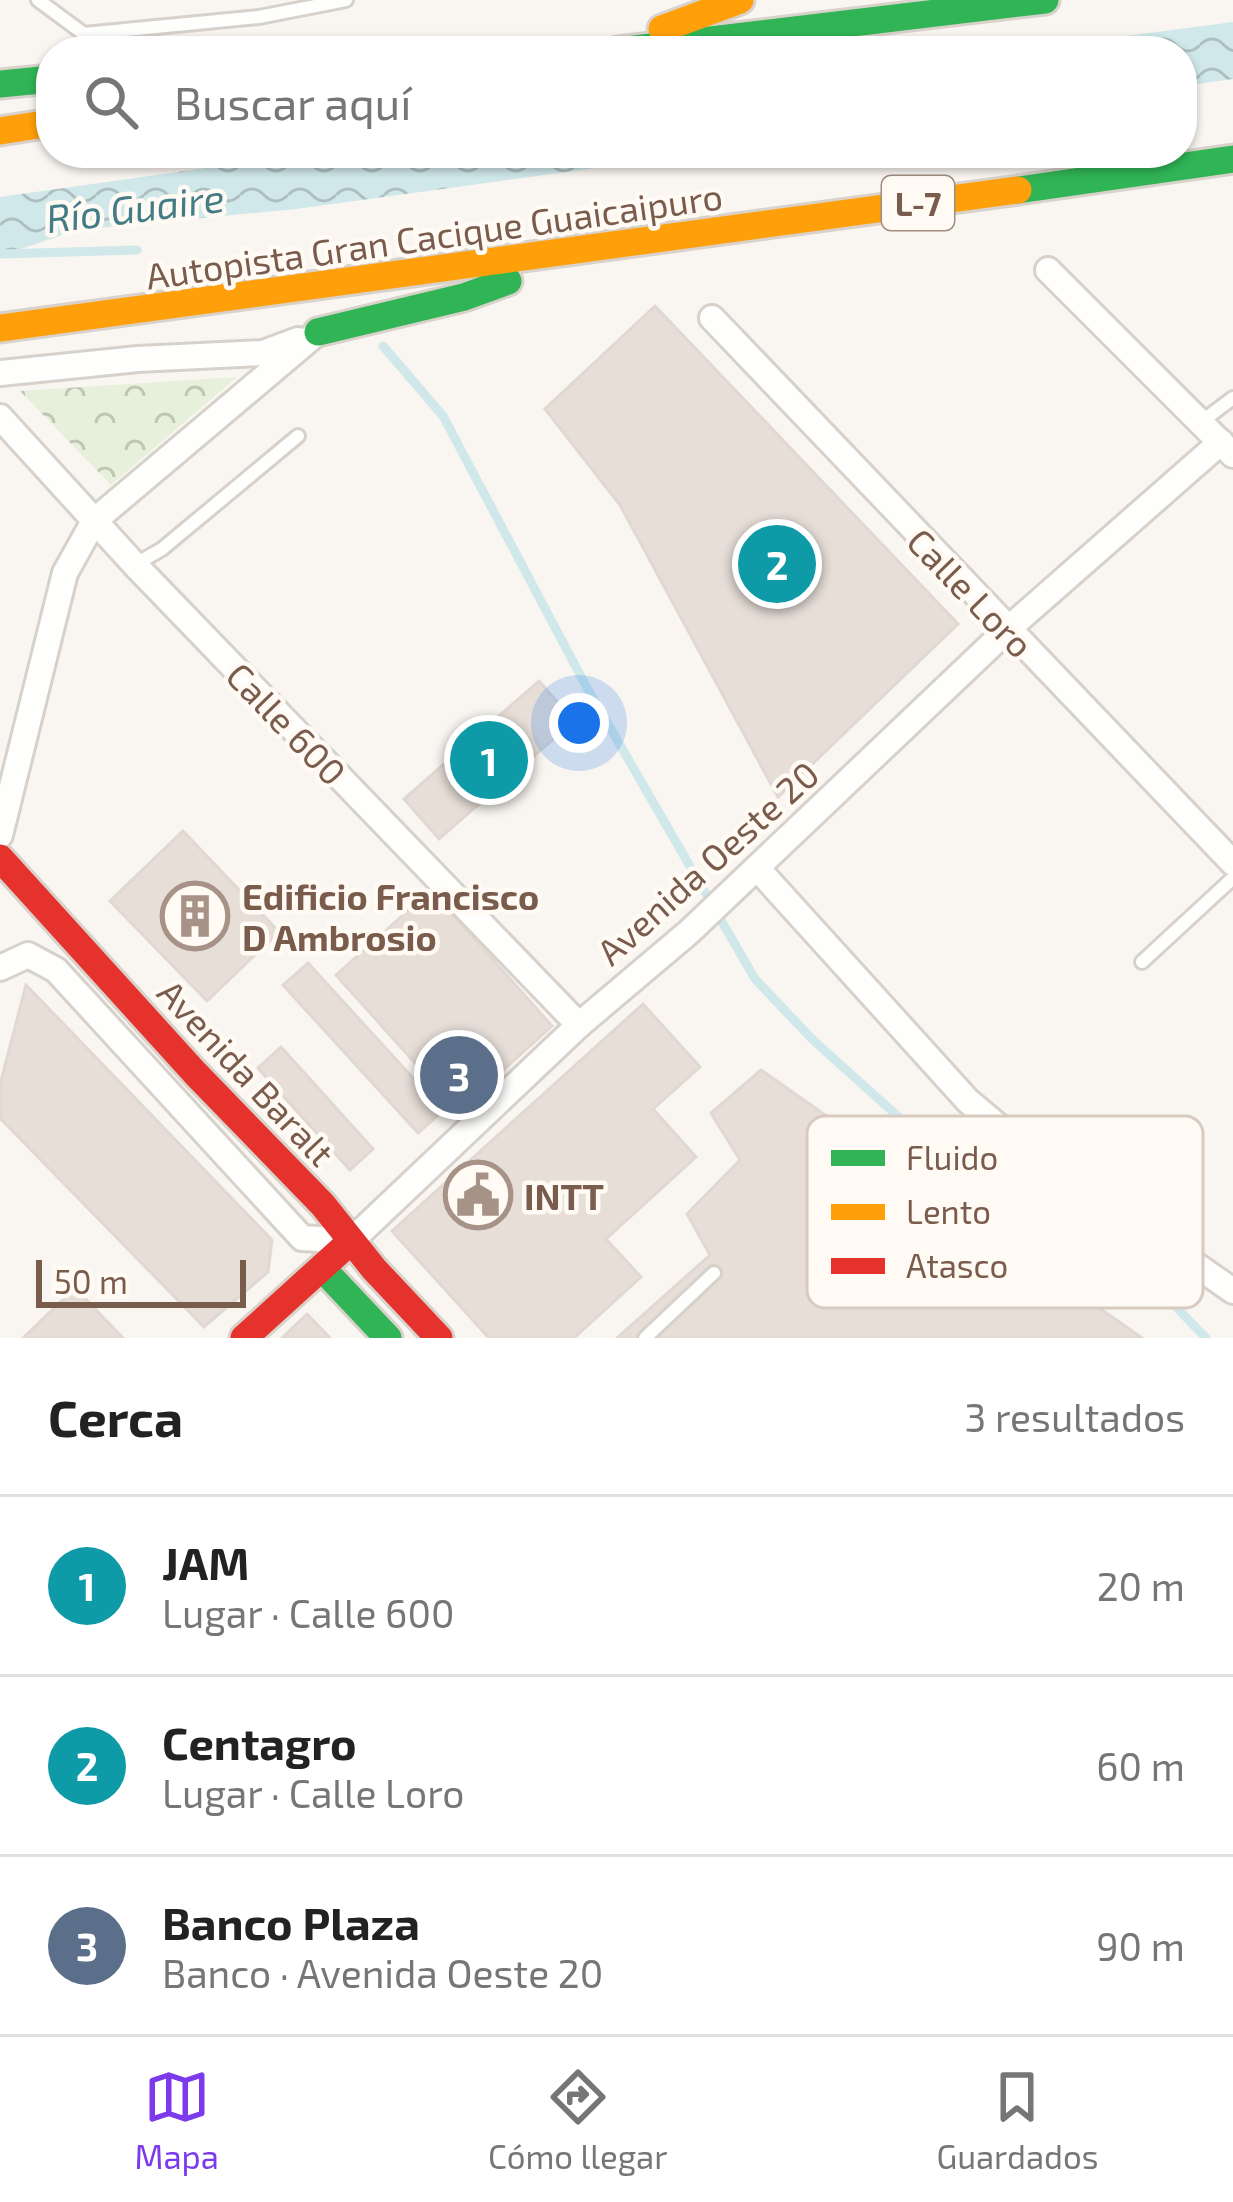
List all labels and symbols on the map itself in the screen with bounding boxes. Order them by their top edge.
water label: Río Guaire [43,173,227,241]
street label: Autopista Gran Cacique Guaicaipuro [143,173,725,297]
road number: L-7 [882,176,954,230]
pin: 2 [738,519,816,609]
street label: Calle Loro [899,519,1043,665]
street label: Calle 600 [218,653,356,793]
your location [549,693,609,753]
pin: 1 [450,715,528,805]
street label: Avenida Oeste 20 [588,751,826,973]
place label: Edificio Francisco D Ambrosio [242,874,539,958]
building icon: Edificio Francisco D Ambrosio [160,881,230,951]
street label: Avenida Baralt [150,970,344,1174]
pin: 3 [420,1030,498,1120]
legend [807,1116,1203,1308]
text: Fluido [906,1137,998,1177]
public building icon: INTT [443,1160,513,1230]
place label: INTT [524,1174,604,1217]
text: Lento [906,1191,991,1231]
text: Atasco [906,1245,1008,1285]
scale bar [36,1254,246,1307]

